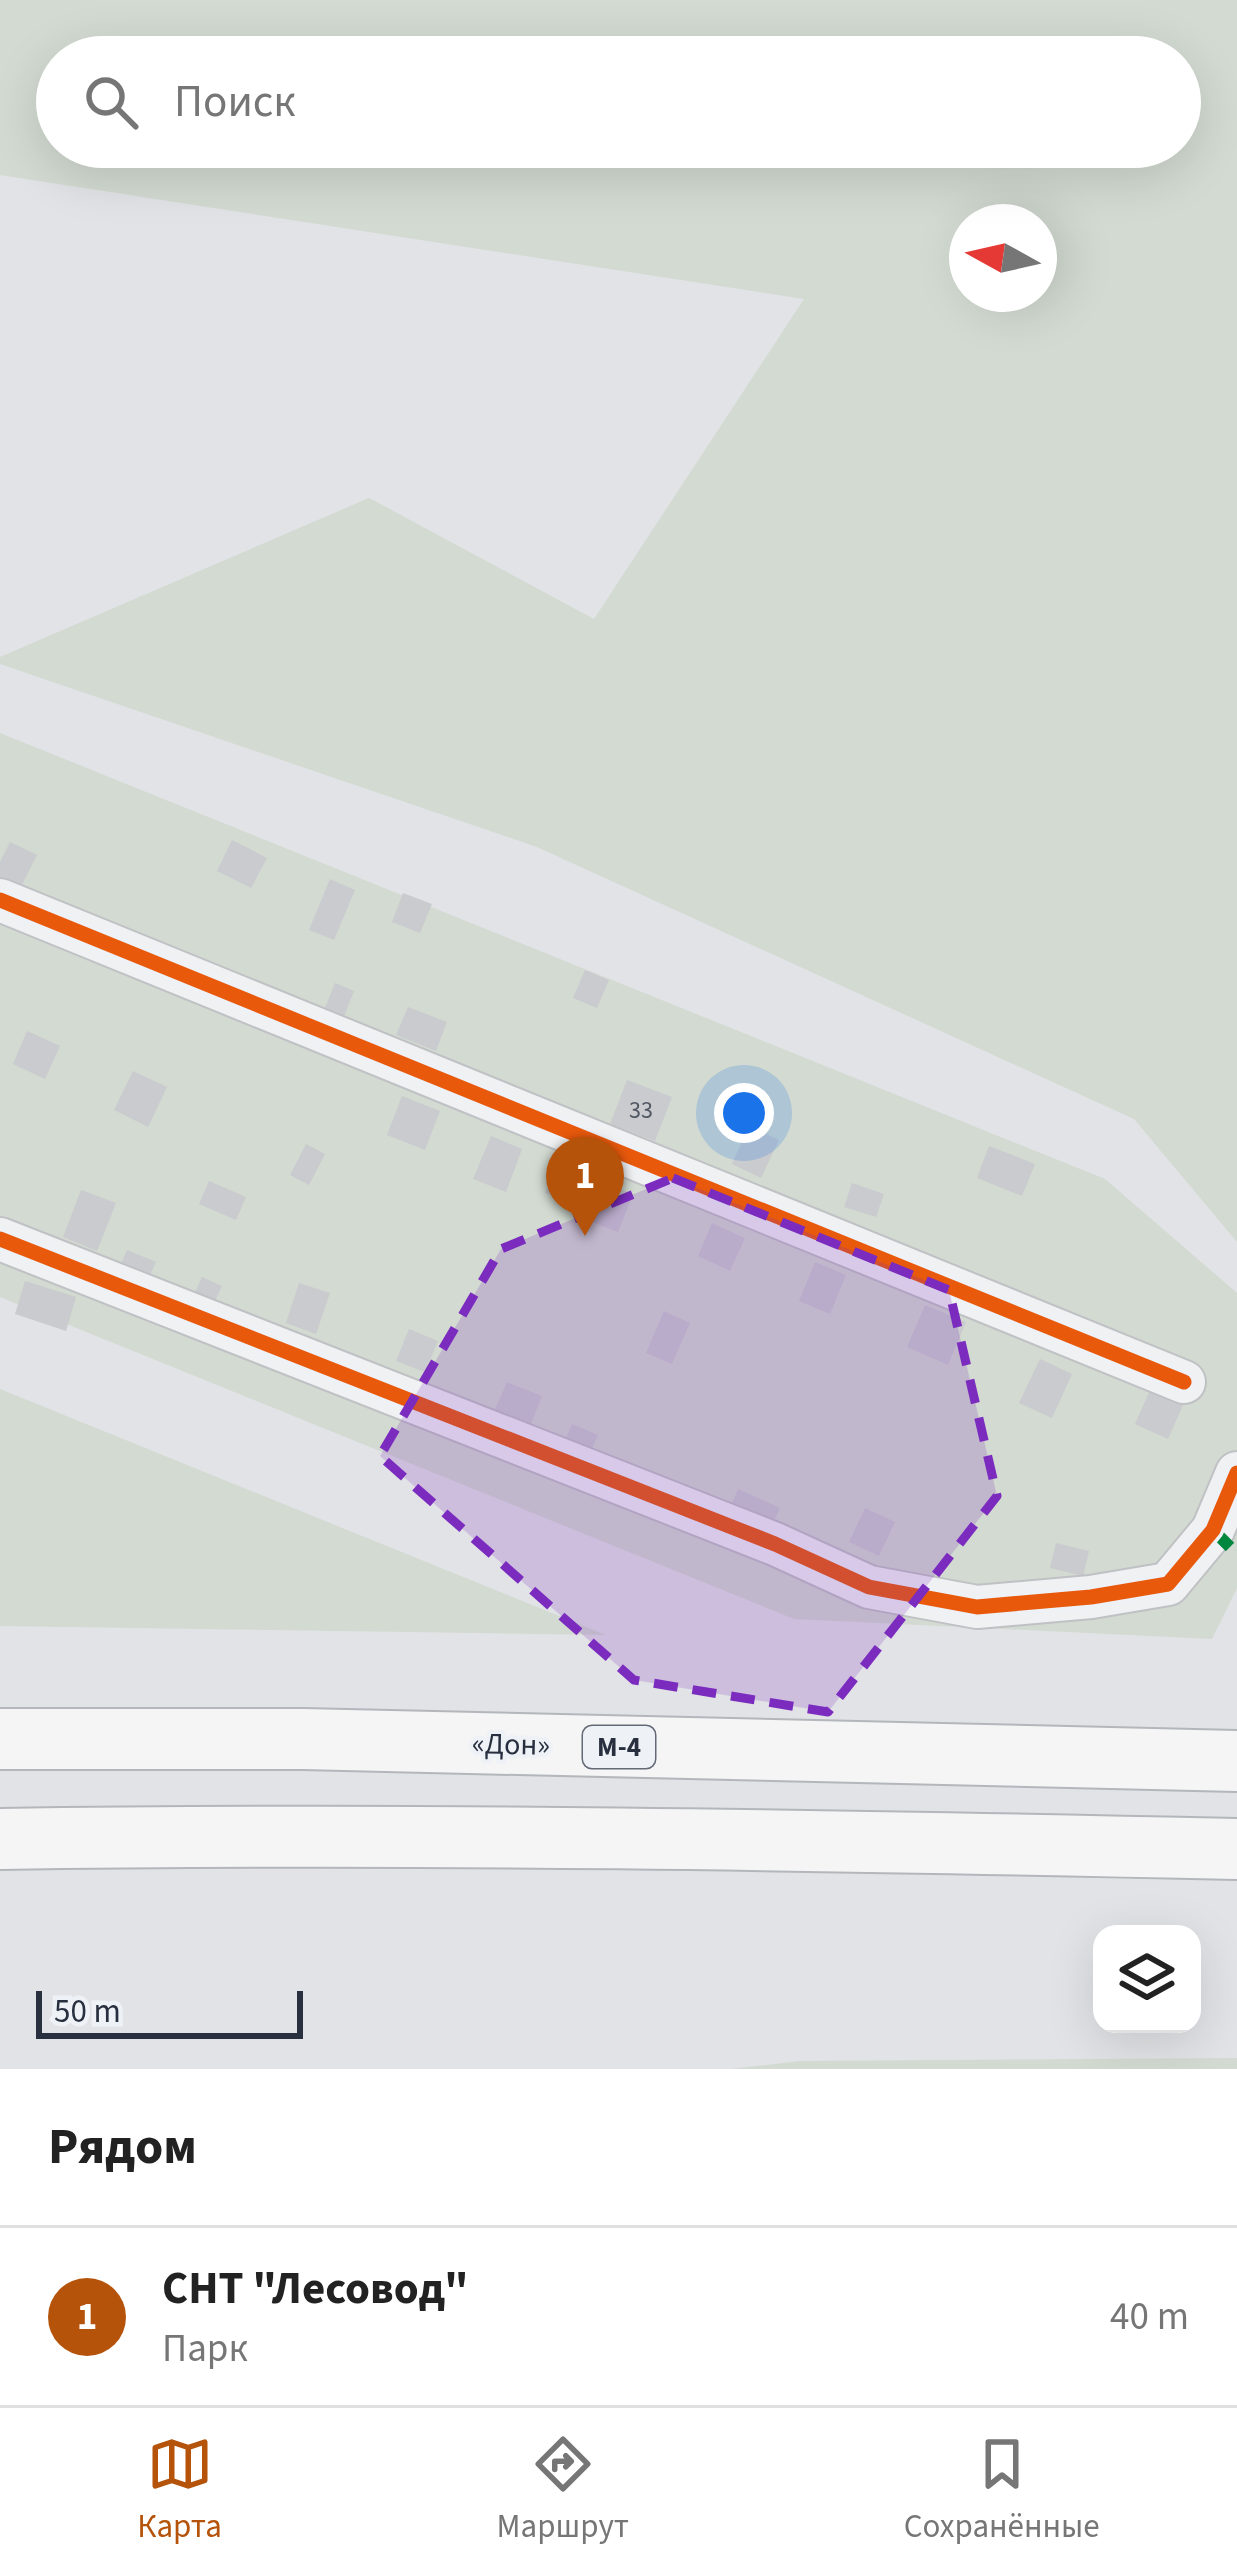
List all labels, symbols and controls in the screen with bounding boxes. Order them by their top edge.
search box [36,36,1201,168]
icon: search [78,69,144,135]
text: Поиск [174,70,296,134]
north arrow [949,204,1057,312]
your location [714,1083,774,1143]
house number: 33 [629,1093,653,1128]
pin: 1 [546,1137,624,1236]
street label: «Дон» [472,1722,550,1767]
road number: М-4 [583,1726,655,1768]
map controls [1093,1925,1201,2033]
button: layers [1093,1925,1201,2033]
scale bar [36,1985,303,2038]
text: 50 m [54,1988,121,2035]
text: Рядом [48,2111,197,2183]
text: СНТ "Лесовод" [162,2257,468,2321]
text: 1 [77,2289,97,2345]
text: 40 m [1110,2289,1189,2345]
text: Парк [162,2321,248,2377]
tab: Карта [137,2431,222,2550]
tab: Маршрут [497,2431,629,2550]
tab: Сохранённые [904,2431,1100,2550]

